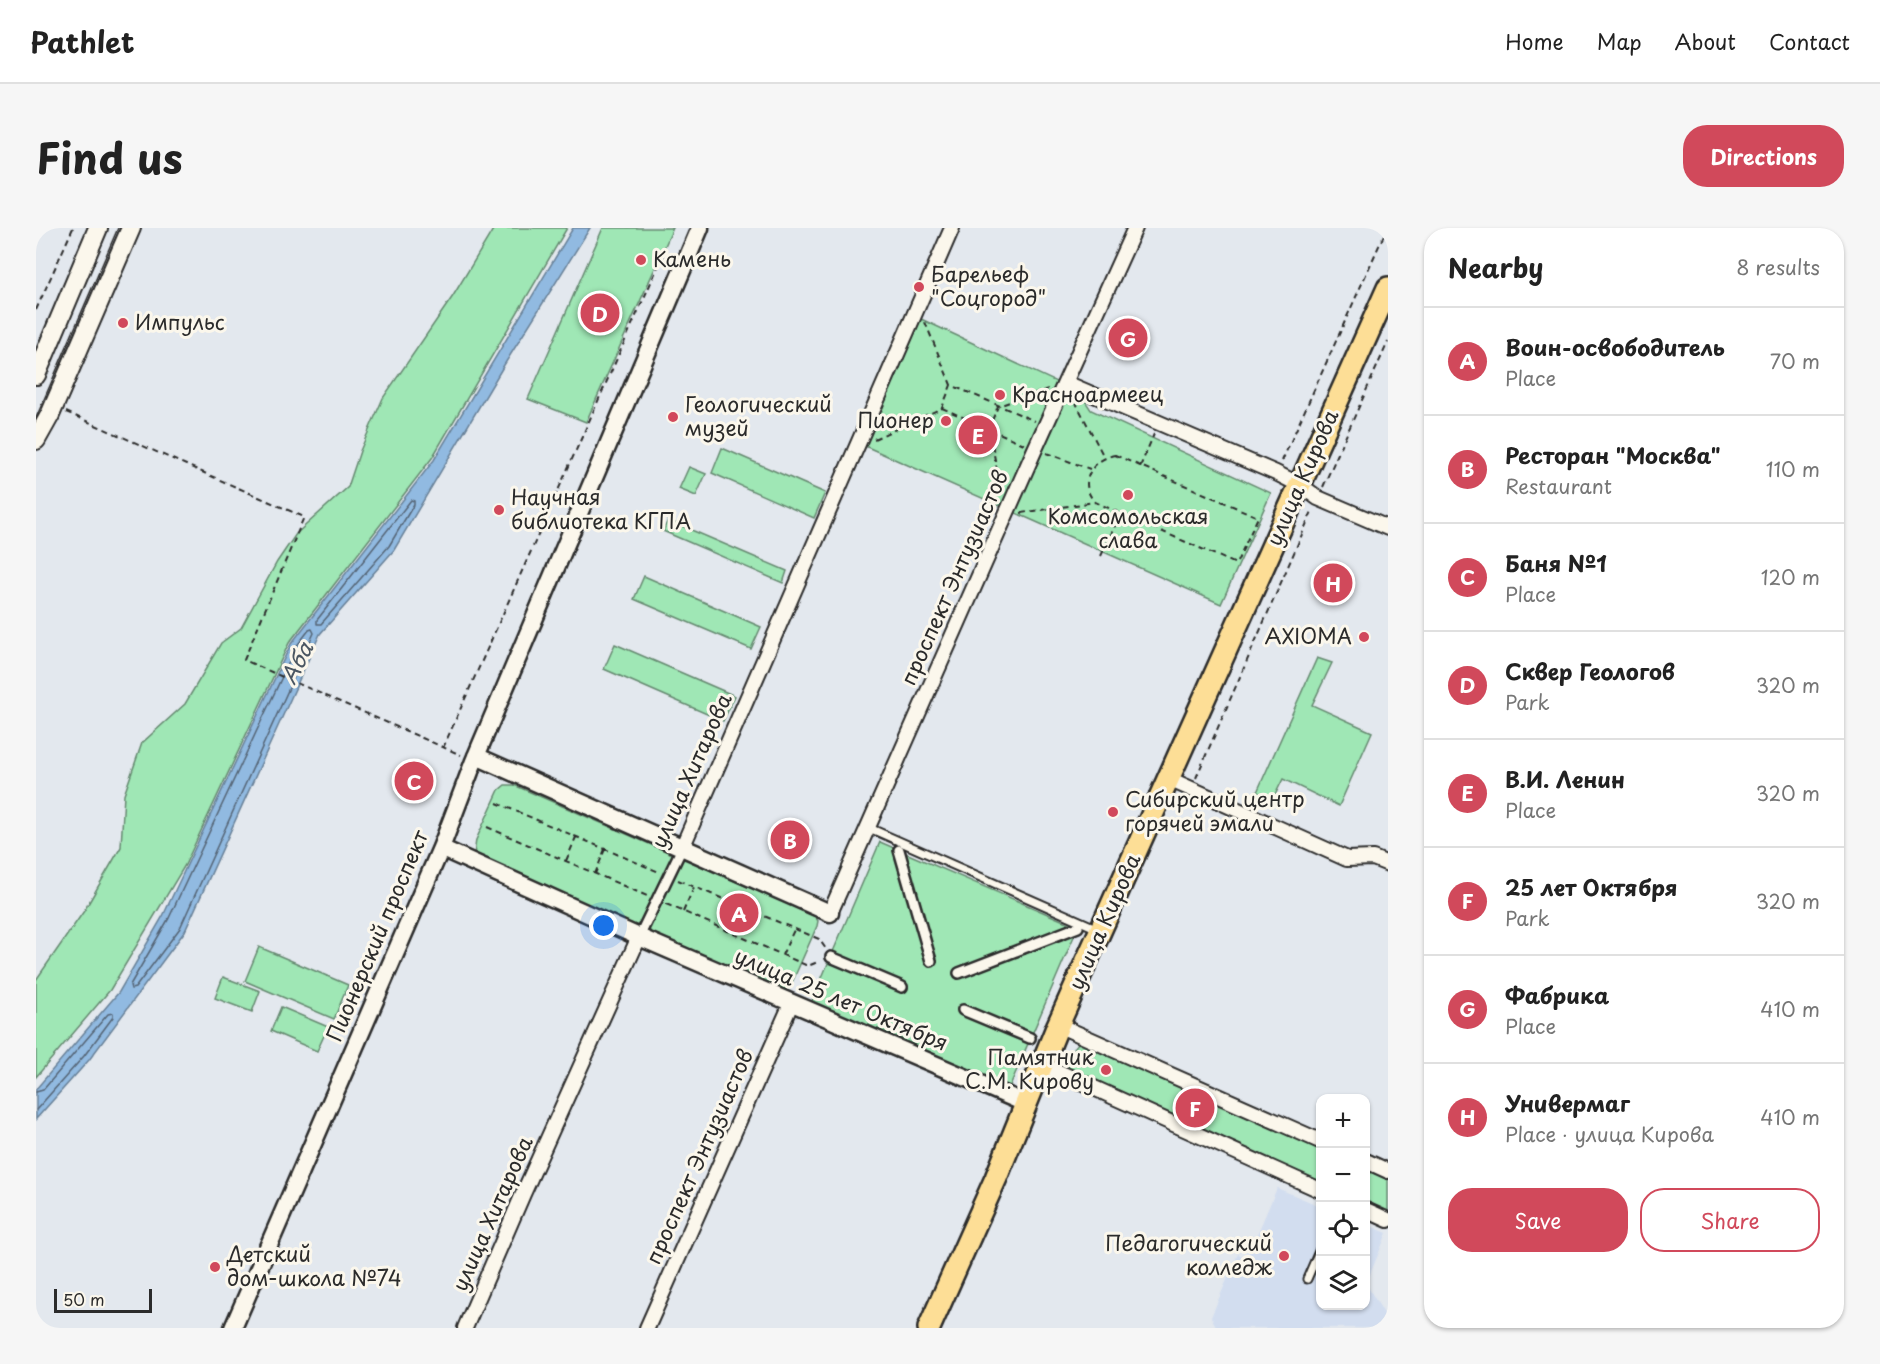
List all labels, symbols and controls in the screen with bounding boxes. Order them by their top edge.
text: Pathlet [30,20,134,63]
text: Home [1505,25,1564,57]
text: Map [1597,25,1642,57]
text: About [1675,25,1736,57]
text: Contact [1769,25,1850,57]
text: Find us [36,125,183,188]
button: Directions [1683,125,1844,187]
place label: Камень [653,242,731,274]
text: Nearby [1448,248,1543,287]
text: 8 results [1736,252,1820,282]
marker: Камень [634,253,648,267]
place label: Барельеф "Соцгород" [931,257,1046,313]
marker: Барельеф "Соцгород" [912,280,926,294]
pin: D [580,290,620,335]
place label: Импульс [135,305,225,337]
marker: Импульс [116,316,130,330]
pin: G [1108,316,1148,360]
text: Воин-освободитель [1505,330,1725,363]
text: A [1460,346,1475,376]
text: 70 m [1770,346,1820,376]
text: Place [1505,363,1556,393]
place label: Красноармеец [1012,377,1164,409]
place label: Геологический музей [685,387,832,443]
marker: Красноармеец [993,388,1007,402]
place label: Пионер [857,403,934,435]
street label: улица Кирова [1257,404,1346,550]
marker: Геологический музей [666,410,680,424]
pin: E [958,412,998,458]
marker: Пионер [939,414,953,428]
text: Ресторан "Москва" [1505,438,1721,471]
text: B [1461,454,1474,484]
text: 110 m [1766,454,1820,484]
street label: проспект Энтузиастов [891,464,1015,690]
text: Restaurant [1505,471,1612,501]
place label: Научная библиотека КГПА [511,480,691,536]
marker: Комсомольская слава [1121,488,1135,502]
place label: Комсомольская слава [1048,499,1208,555]
marker: Научная библиотека КГПА [492,503,506,517]
text: Баня №1 [1505,546,1607,579]
pin: H [1314,560,1352,606]
text: C [1460,562,1475,592]
text: 120 m [1761,562,1820,592]
text: Place [1505,579,1556,609]
place label: AXIOMA [1265,619,1352,651]
marker: AXIOMA [1357,630,1371,644]
water label: Аба [271,634,321,689]
text: Сквер Геологов [1505,654,1675,687]
text: D [1460,670,1475,700]
text: 320 m [1756,670,1820,700]
text: Park [1505,687,1550,717]
street label: улица Хитарова [642,688,739,853]
pin: C [394,758,434,804]
text: В.И. Ленин [1505,762,1625,795]
text: E [1461,778,1474,808]
text: 320 m [1756,778,1820,808]
place label: Сибирский центр горячей эмали [1125,782,1305,838]
text: Place [1505,795,1556,825]
marker: Сибирский центр горячей эмали [1106,805,1120,819]
pin: B [770,818,810,862]
street label: Пионерский проспект [317,824,436,1046]
street label: улица Кирова [1059,848,1148,994]
text: 25 лет Октября [1505,870,1677,903]
text: F [1462,886,1473,916]
text: 320 m [1756,886,1820,916]
pin: A [720,890,758,936]
text: Park [1505,903,1550,933]
your location [589,911,618,940]
street label: улица 25 лет Октября [730,939,954,1058]
text: Фабрика [1505,978,1609,1011]
text: G [1459,994,1476,1024]
text: 410 m [1760,994,1820,1024]
text: Place [1505,1011,1556,1041]
place label: Памятник С.М. Кирову [965,1040,1095,1096]
street label: проспект Энтузиастов [636,1043,760,1269]
marker: Памятник С.М. Кирову [1099,1063,1113,1077]
pin: F [1176,1086,1214,1130]
text: Универмаг [1505,1086,1630,1119]
map controls [1316,1094,1370,1310]
button: + [1316,1094,1370,1148]
text: H [1460,1102,1475,1132]
text: 410 m [1760,1102,1820,1132]
text: Place · улица Кирова [1505,1119,1714,1149]
street label: улица Хитарова [443,1131,540,1296]
button: − [1316,1148,1370,1202]
button: Save [1448,1188,1628,1252]
button: Share [1640,1188,1820,1252]
button: locate [1316,1202,1370,1256]
place label: Педагогический колледж [1105,1226,1273,1282]
place label: Детский дом-школа №74 [226,1237,402,1293]
marker: Педагогический колледж [1277,1249,1291,1263]
button: layers [1316,1256,1370,1310]
marker: Детский дом-школа №74 [208,1260,222,1274]
scale bar [54,1286,152,1314]
text: 50 m [63,1287,104,1311]

